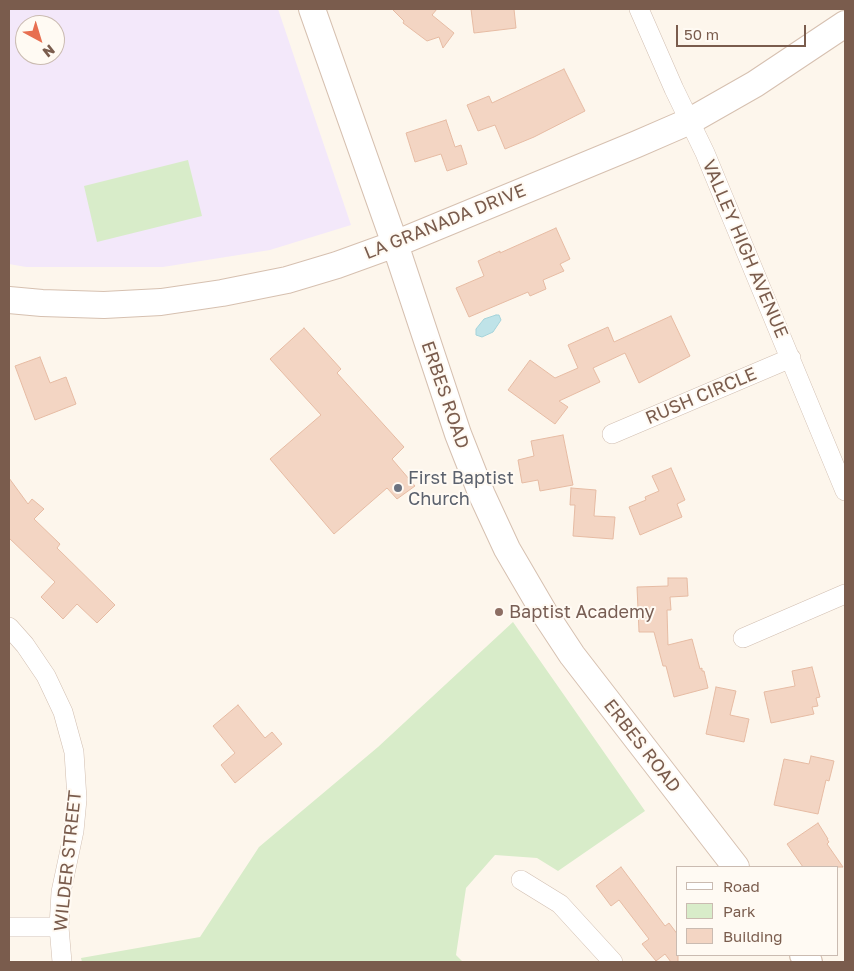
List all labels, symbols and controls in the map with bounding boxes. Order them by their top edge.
north arrow [15,15,65,65]
scale bar [679,15,809,47]
text: 50 m [684,25,719,43]
text: N [40,41,59,61]
street label: VALLEY HIGH AVENUE [698,157,792,341]
street label: LA GRANADA DRIVE [361,180,529,264]
street label: ERBES ROAD [417,338,473,452]
street label: RUSH CIRCLE [642,363,760,429]
place label: First Baptist Church [408,467,514,509]
marker: First Baptist Church [392,482,404,494]
place label: Baptist Academy [509,601,655,623]
marker: Baptist Academy [493,606,505,618]
street label: ERBES ROAD [599,695,685,797]
street label: WILDER STREET [50,789,86,933]
legend [676,866,839,956]
text: Road [723,877,760,895]
text: Park [723,902,755,920]
text: Building [723,927,783,945]

